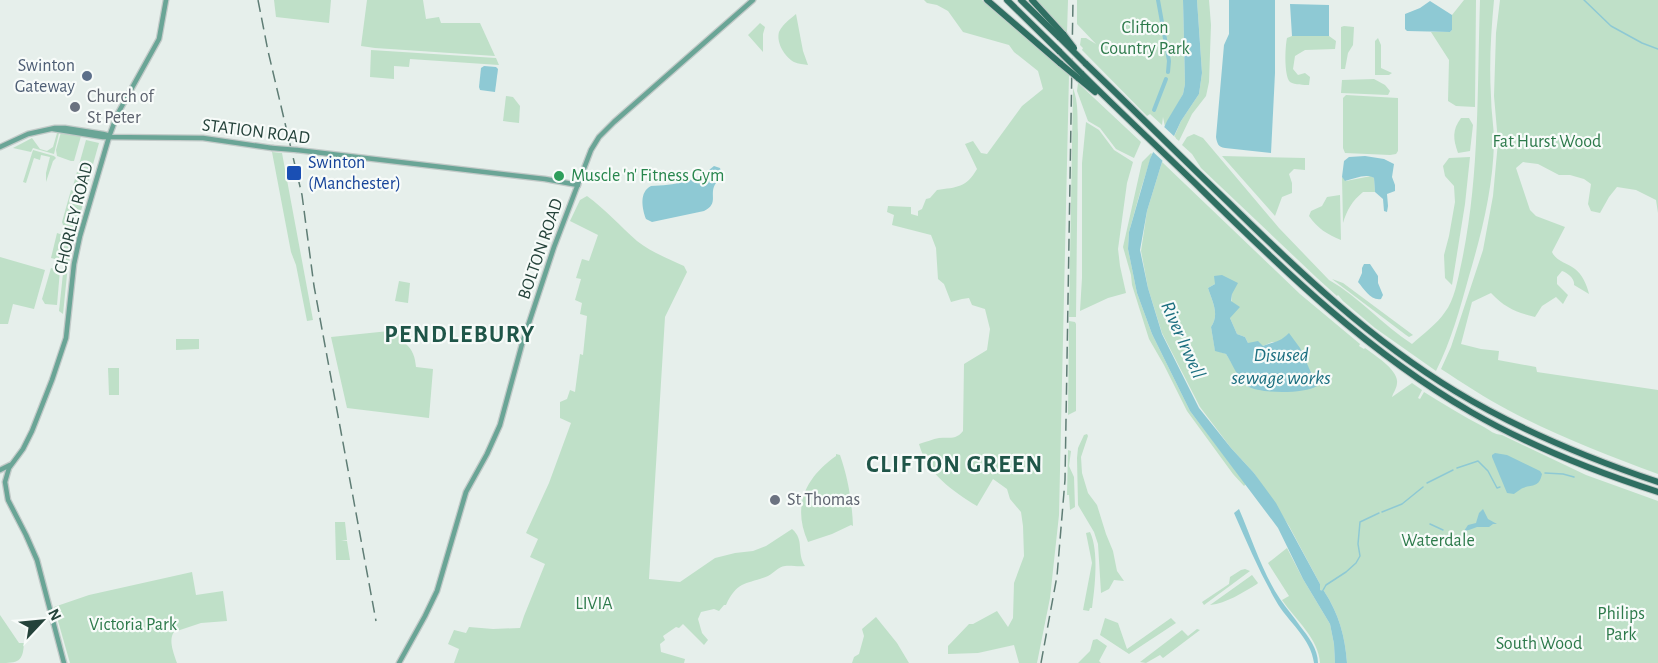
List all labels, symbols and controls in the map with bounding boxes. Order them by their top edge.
park label: Clifton Country Park [1100,19,1191,58]
place label: Swinton Gateway [15,57,75,96]
marker: Swinton Gateway [80,69,94,83]
place label: Church of St Peter [87,88,155,127]
marker: Church of St Peter [68,100,82,114]
street label: STATION ROAD [201,116,311,148]
park label: Fat Hurst Wood [1493,133,1601,151]
place label: Swinton (Manchester) [308,154,401,193]
street label: CHORLEY ROAD [51,160,97,276]
marker: Swinton (Manchester) [285,164,303,182]
place label: Muscle 'n' Fitness Gym [571,167,724,185]
marker: Muscle 'n' Fitness Gym [552,169,566,183]
street label: BOLTON ROAD [515,196,567,302]
water label: River Irwell [1157,298,1209,382]
district label: PENDLEBURY [384,323,536,347]
water label: Disused sewage works [1230,345,1331,388]
district label: CLIFTON GREEN [866,453,1044,477]
place label: St Thomas [787,491,860,509]
marker: St Thomas [768,493,782,507]
park label: Waterdale [1401,532,1475,550]
north arrow [12,591,72,651]
park label: LIVIA [575,595,613,613]
park label: Philips Park [1597,605,1645,644]
text: N [45,606,64,623]
park label: Victoria Park [89,616,178,634]
park label: South Wood [1496,635,1582,653]

